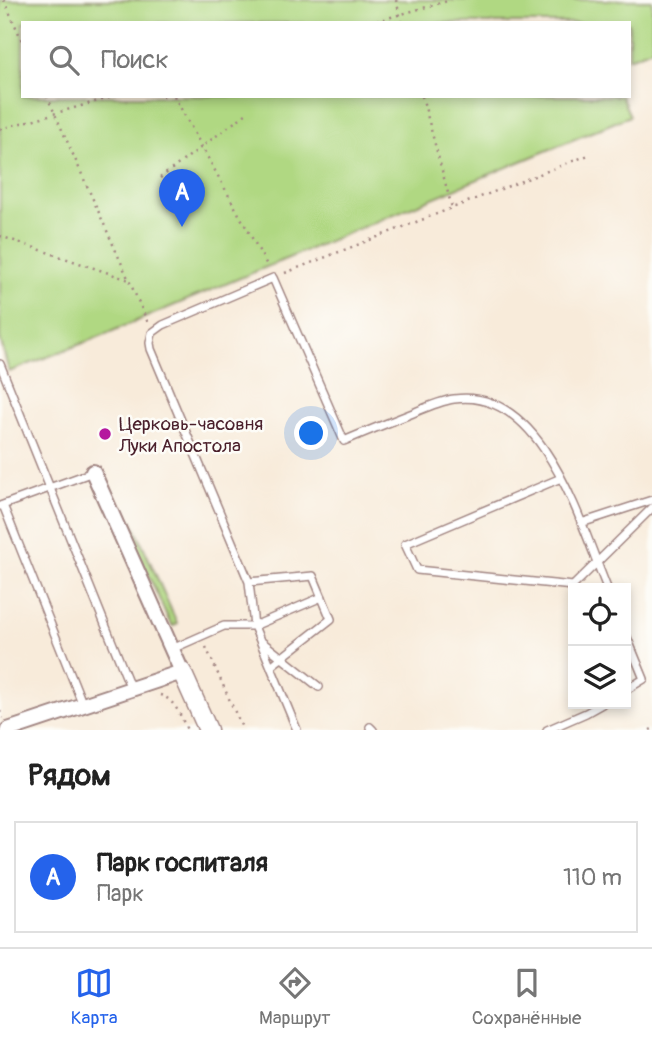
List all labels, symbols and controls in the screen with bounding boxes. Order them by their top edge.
search box [21,21,631,98]
icon: search [45,41,83,79]
text: Поиск [101,44,169,76]
pin: A [159,169,205,227]
place label: Церковь-часовня Луки Апостола [118,412,263,458]
your location [294,416,328,450]
marker: Церковь-часовня Луки Апостола [97,426,113,442]
map controls [568,583,631,709]
button: locate [568,583,631,646]
button: layers [568,646,631,709]
text: Рядом [28,757,111,794]
text: Парк госпиталя [97,847,268,879]
text: A [46,863,60,892]
text: 110 m [563,863,622,892]
text: Парк [97,879,144,908]
tab: Карта [71,964,118,1030]
tab: Маршрут [259,964,331,1030]
tab: Сохранённые [472,964,581,1030]

